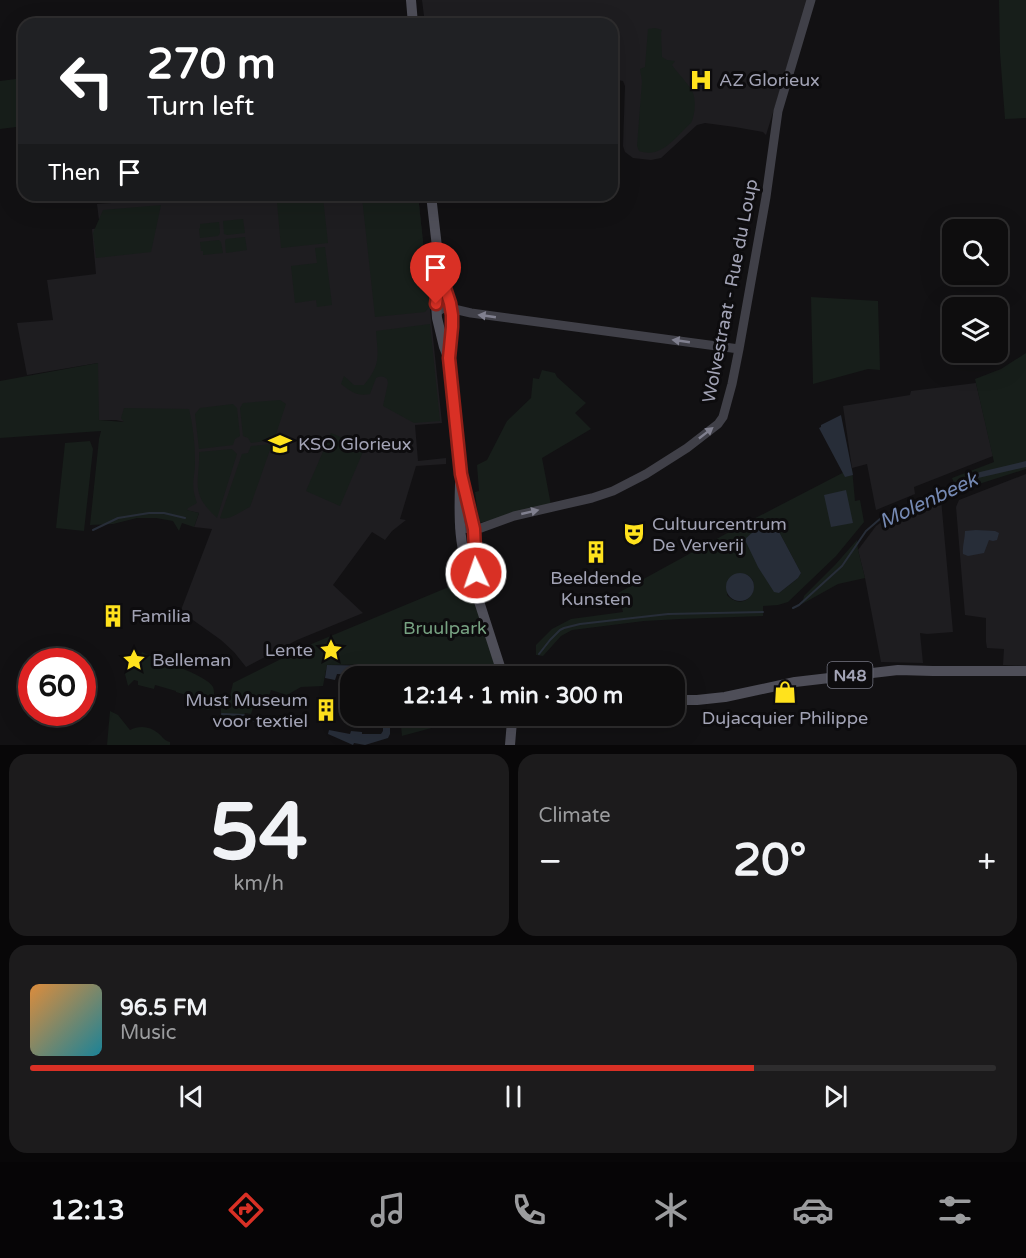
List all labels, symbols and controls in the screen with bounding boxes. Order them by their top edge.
text: 270 m [147,39,276,90]
icon: left [48,42,126,120]
hospital icon: AZ Glorieux [688,67,714,93]
place label: AZ Glorieux [719,69,820,91]
text: Turn left [147,90,254,123]
icon: arrive [113,156,146,189]
text: Then [48,160,101,186]
street label: Wolvestraat - Rue du Loup [697,177,763,405]
map controls [942,219,1008,363]
button: search [942,219,1008,285]
pin [410,242,461,304]
icon: arrive [419,251,452,284]
button: layers [942,297,1008,363]
one-way arrow [478,311,497,320]
one-way arrow [671,337,690,346]
one-way arrow [698,428,713,440]
school or university icon: KSO Glorieux [267,431,293,457]
place label: KSO Glorieux [298,433,412,455]
water label: Molenbeek [875,467,983,534]
one-way arrow [521,507,540,516]
place label: Cultuurcentrum De Ververij [652,513,787,556]
theatre icon: Cultuurcentrum De Ververij [621,521,647,547]
building icon: Beeldende Kunsten [583,539,609,565]
position arrow [444,541,508,605]
place label: Beeldende Kunsten [550,567,642,610]
building icon: Familia [100,603,126,629]
place label: Familia [131,605,191,627]
park label: Bruulpark [403,617,487,639]
place icon: Lente [318,637,344,663]
place label: Lente [265,639,313,661]
place icon: Belleman [121,647,147,673]
speed limit sign: 60 [18,648,96,726]
place label: Belleman [152,649,231,671]
road number: N48 [828,662,872,688]
shop icon: Dujacquier Philippe [772,679,798,705]
text: 12:14 · 1 min · 300 m [402,683,623,709]
place label: Must Museum voor textiel [185,689,308,732]
building icon: Must Museum voor textiel [313,697,339,723]
place label: Dujacquier Philippe [702,707,868,729]
text: 54 [210,786,308,880]
text: Climate [539,804,611,828]
text: 20° [733,834,806,888]
text: − [539,842,562,881]
text: + [977,842,996,881]
text: km/h [234,872,284,896]
text: 96.5 FM [120,995,208,1021]
text: Music [120,1021,176,1045]
icon: previous [175,1080,208,1113]
icon: pause [497,1080,530,1113]
icon: next [819,1080,852,1113]
icon: directions [225,1189,267,1231]
icon: music [367,1189,409,1231]
icon: phone [508,1189,550,1231]
icon: climate [650,1189,692,1231]
icon: car [792,1189,834,1231]
icon: filters [934,1189,976,1231]
text: 12:13 [50,1194,125,1227]

